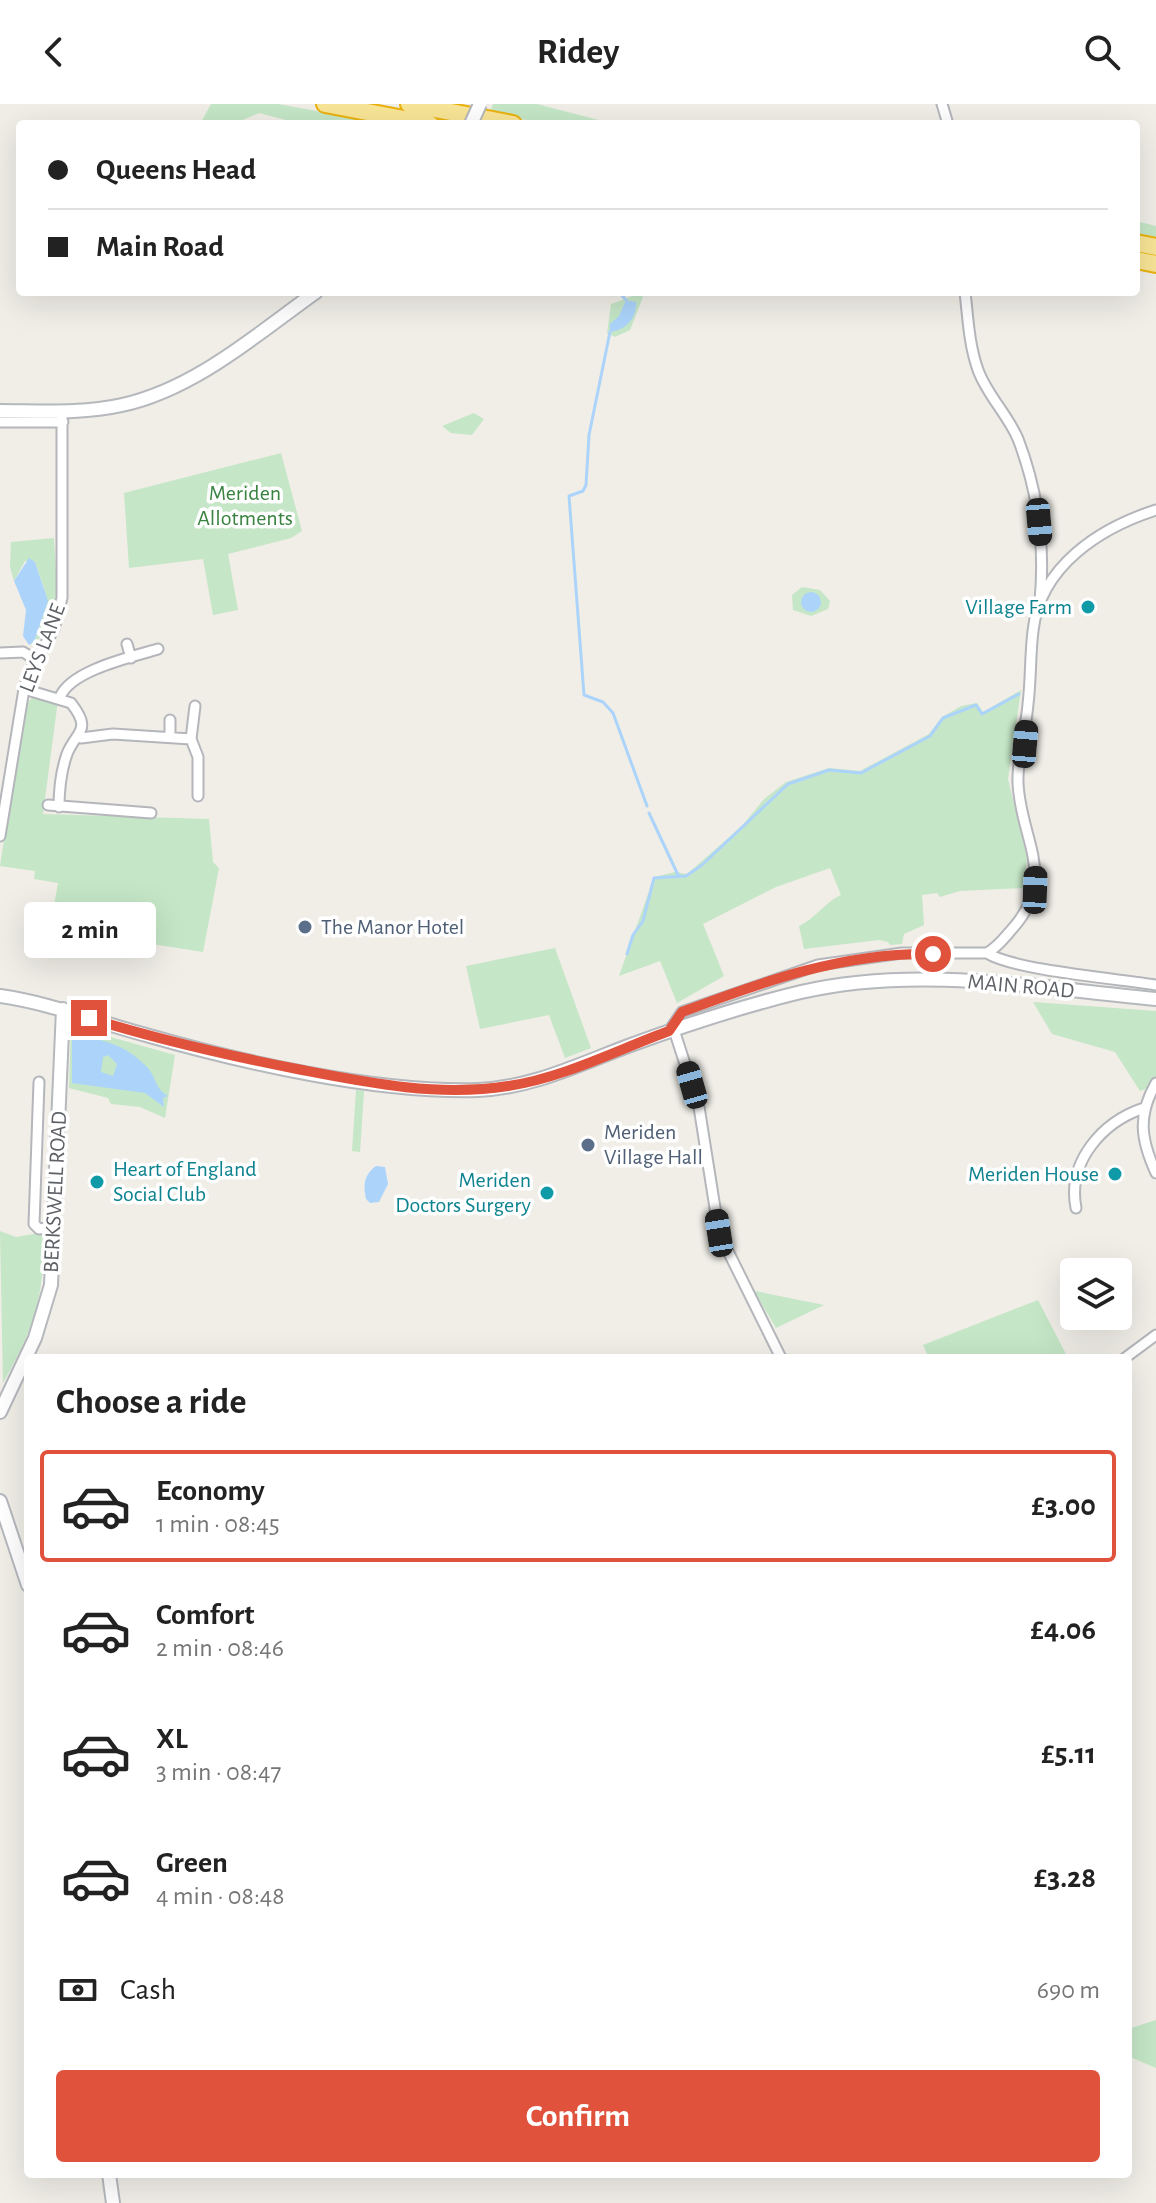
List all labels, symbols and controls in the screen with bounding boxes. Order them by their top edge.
icon: back [32,30,76,74]
icon: search [1080,30,1124,74]
text: Ridey [537,34,619,70]
text: Queens Head [96,155,256,185]
text: Main Road [96,232,224,262]
park label: Meriden Allotments [197,482,293,529]
car [1025,497,1053,547]
place label: Village Farm [965,596,1072,618]
marker: Village Farm [1079,598,1097,616]
street label: LEYS LANE [15,600,69,695]
car [1011,719,1039,769]
car [1022,866,1048,914]
callout: 2 min [23,902,155,958]
place label: The Manor Hotel [321,916,464,938]
text: 2 min [61,917,119,943]
marker: The Manor Hotel [296,918,314,936]
route start [915,936,951,972]
street label: MAIN ROAD [967,970,1075,1002]
route end [71,1000,107,1036]
car [674,1059,710,1111]
street label: BERKSWELL ROAD [40,1111,70,1273]
place label: Meriden Village Hall [604,1121,703,1168]
marker: Meriden Village Hall [579,1136,597,1154]
place label: Heart of England Social Club [113,1158,257,1205]
place label: Meriden House [968,1163,1099,1185]
marker: Meriden House [1106,1165,1124,1183]
place label: Meriden Doctors Surgery [395,1169,532,1216]
marker: Heart of England Social Club [88,1173,106,1191]
marker: Meriden Doctors Surgery [538,1184,556,1202]
car [703,1207,735,1259]
map controls [1060,1258,1132,1330]
button: layers [1060,1258,1132,1330]
text: Choose a ride [56,1384,246,1420]
icon: car [60,1470,132,1542]
text: Economy [156,1476,265,1506]
text: £3.00 [1032,1491,1096,1521]
text: 1 min · 08:45 [156,1511,280,1537]
icon: car [60,1594,132,1666]
text: Comfort [156,1600,255,1630]
text: £4.06 [1031,1615,1096,1645]
text: 2 min · 08:46 [156,1635,284,1661]
icon: car [60,1718,132,1790]
text: XL [156,1724,188,1754]
text: £5.11 [1041,1739,1096,1769]
text: 3 min · 08:47 [156,1759,281,1785]
icon: car [60,1842,132,1914]
text: Green [156,1848,228,1878]
text: £3.28 [1034,1863,1096,1893]
text: 4 min · 08:48 [156,1883,285,1909]
icon: cash [56,1968,100,2012]
text: Cash [120,1975,176,2005]
text: 690 m [1037,1977,1100,2003]
button: Confirm [56,2070,1100,2162]

